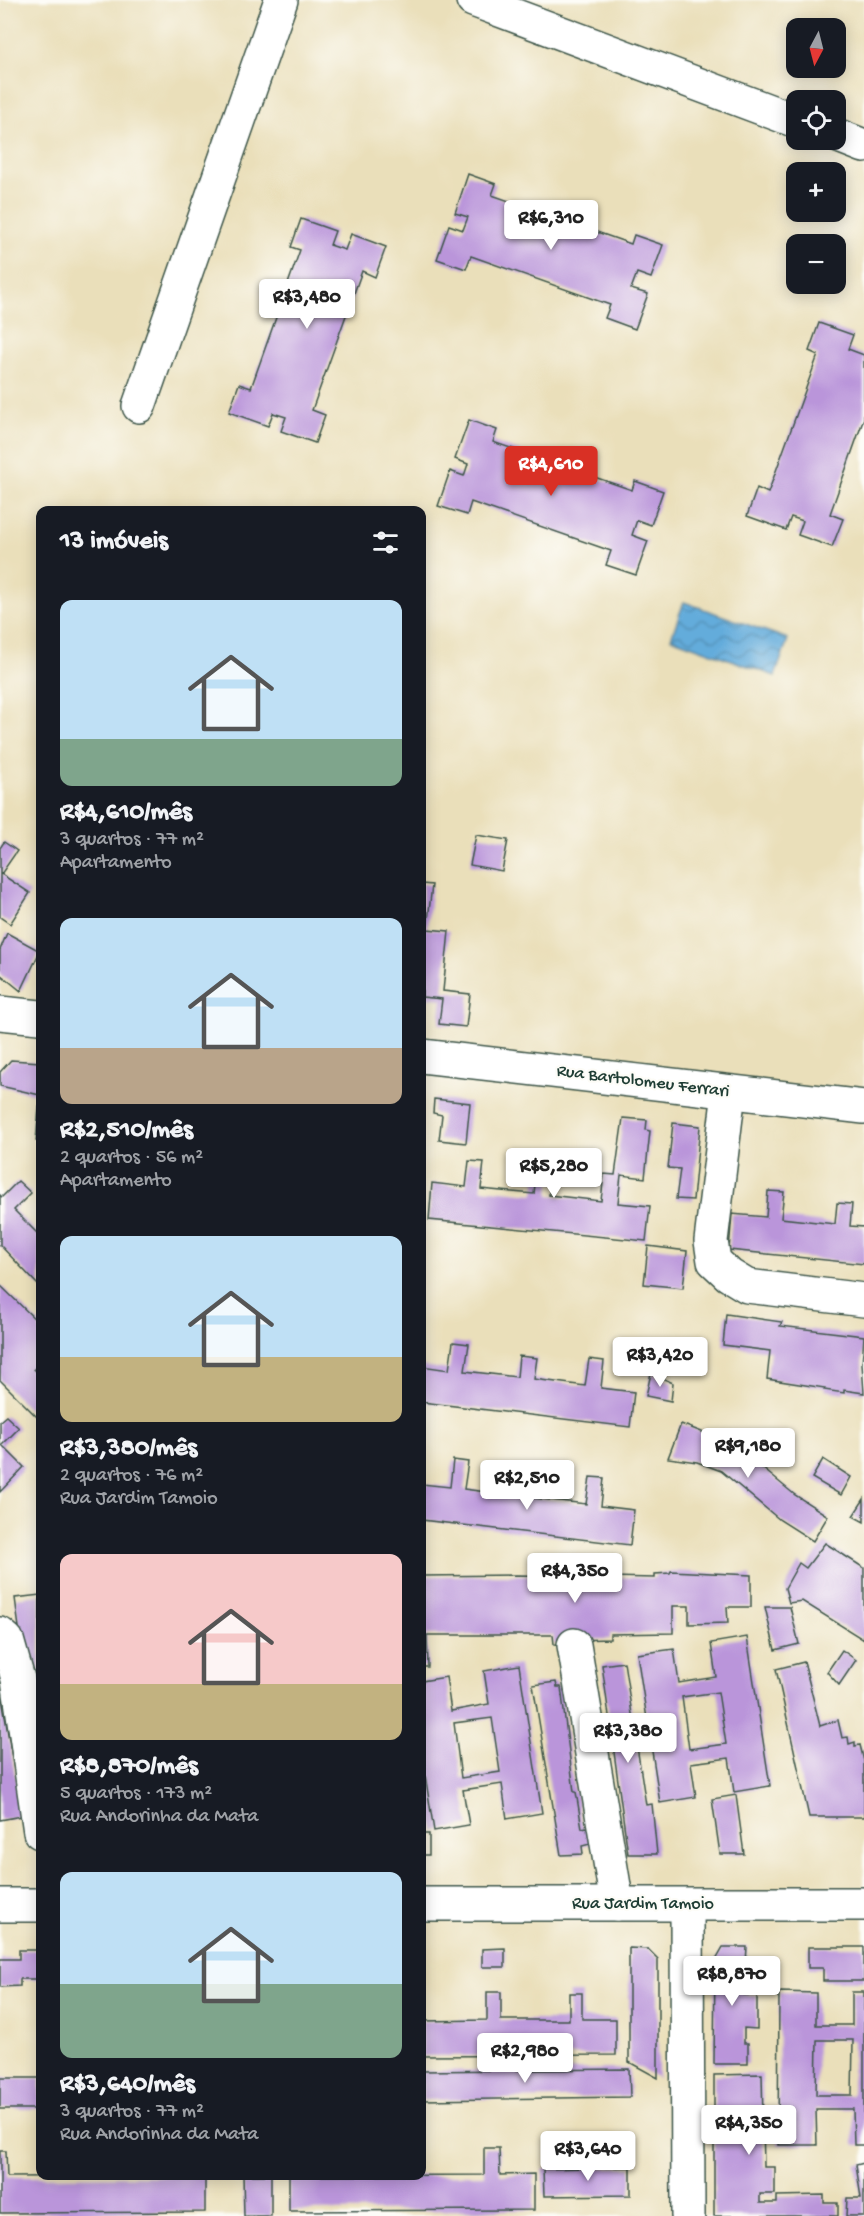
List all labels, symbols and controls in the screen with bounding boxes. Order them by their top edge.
north arrow [786,18,846,78]
map controls [786,18,846,294]
button: locate [786,90,846,150]
button: + [786,162,846,222]
pin: R$6,310 [496,200,606,251]
text: R$6,310 [518,208,584,231]
button: − [786,234,846,294]
pin: R$3,480 [252,279,362,330]
text: R$3,480 [273,287,341,310]
pin: R$4,610 [496,446,606,497]
text: R$4,610 [519,454,583,477]
icon: filters [369,526,402,559]
text: 13 imóveis [60,527,168,558]
icon: home [177,639,285,747]
text: R$4,610/mês [60,798,192,829]
text: 3 quartos · 77 m² [60,829,204,852]
text: Apartamento [60,852,172,875]
icon: home [177,957,285,1065]
street label: Rua Bartolomeu Ferrari [555,1061,731,1103]
text: R$2,510/mês [60,1116,193,1147]
text: 2 quartos · 56 m² [60,1147,203,1170]
pin: R$5,280 [499,1148,609,1199]
text: R$5,280 [520,1156,588,1179]
text: Apartamento [60,1170,172,1193]
icon: home [177,1275,285,1383]
pin: R$3,420 [605,1337,715,1388]
text: R$3,420 [627,1345,693,1368]
pin: R$9,180 [693,1428,803,1479]
text: R$3,380/mês [60,1434,197,1465]
text: R$9,180 [715,1436,781,1459]
pin: R$2,510 [472,1460,582,1511]
text: 2 quartos · 76 m² [60,1465,203,1488]
text: R$2,510 [494,1468,560,1491]
text: Rua Jardim Tamoio [60,1488,218,1511]
pin: R$4,350 [520,1553,630,1604]
text: R$4,350 [541,1561,609,1584]
icon: home [177,1593,285,1701]
pin: R$3,380 [573,1713,683,1764]
text: R$3,380 [594,1721,662,1744]
text: R$8,870/mês [60,1752,198,1783]
text: 5 quartos · 173 m² [60,1783,212,1806]
text: Rua Andorinha da Mata [60,1806,258,1829]
street label: Rua Jardim Tamoio [572,1894,714,1915]
icon: home [177,1911,285,2019]
pin: R$8,870 [677,1956,787,2007]
text: R$8,870 [697,1964,767,1987]
pin: R$2,980 [470,2033,580,2084]
text: R$2,980 [491,2041,559,2064]
text: R$3,640/mês [60,2070,195,2101]
text: 3 quartos · 77 m² [60,2101,204,2124]
pin: R$4,350 [694,2105,804,2156]
text: R$4,350 [715,2113,783,2136]
text: Rua Andorinha da Mata [60,2124,258,2147]
pin: R$3,640 [533,2131,643,2182]
text: R$3,640 [554,2139,622,2162]

